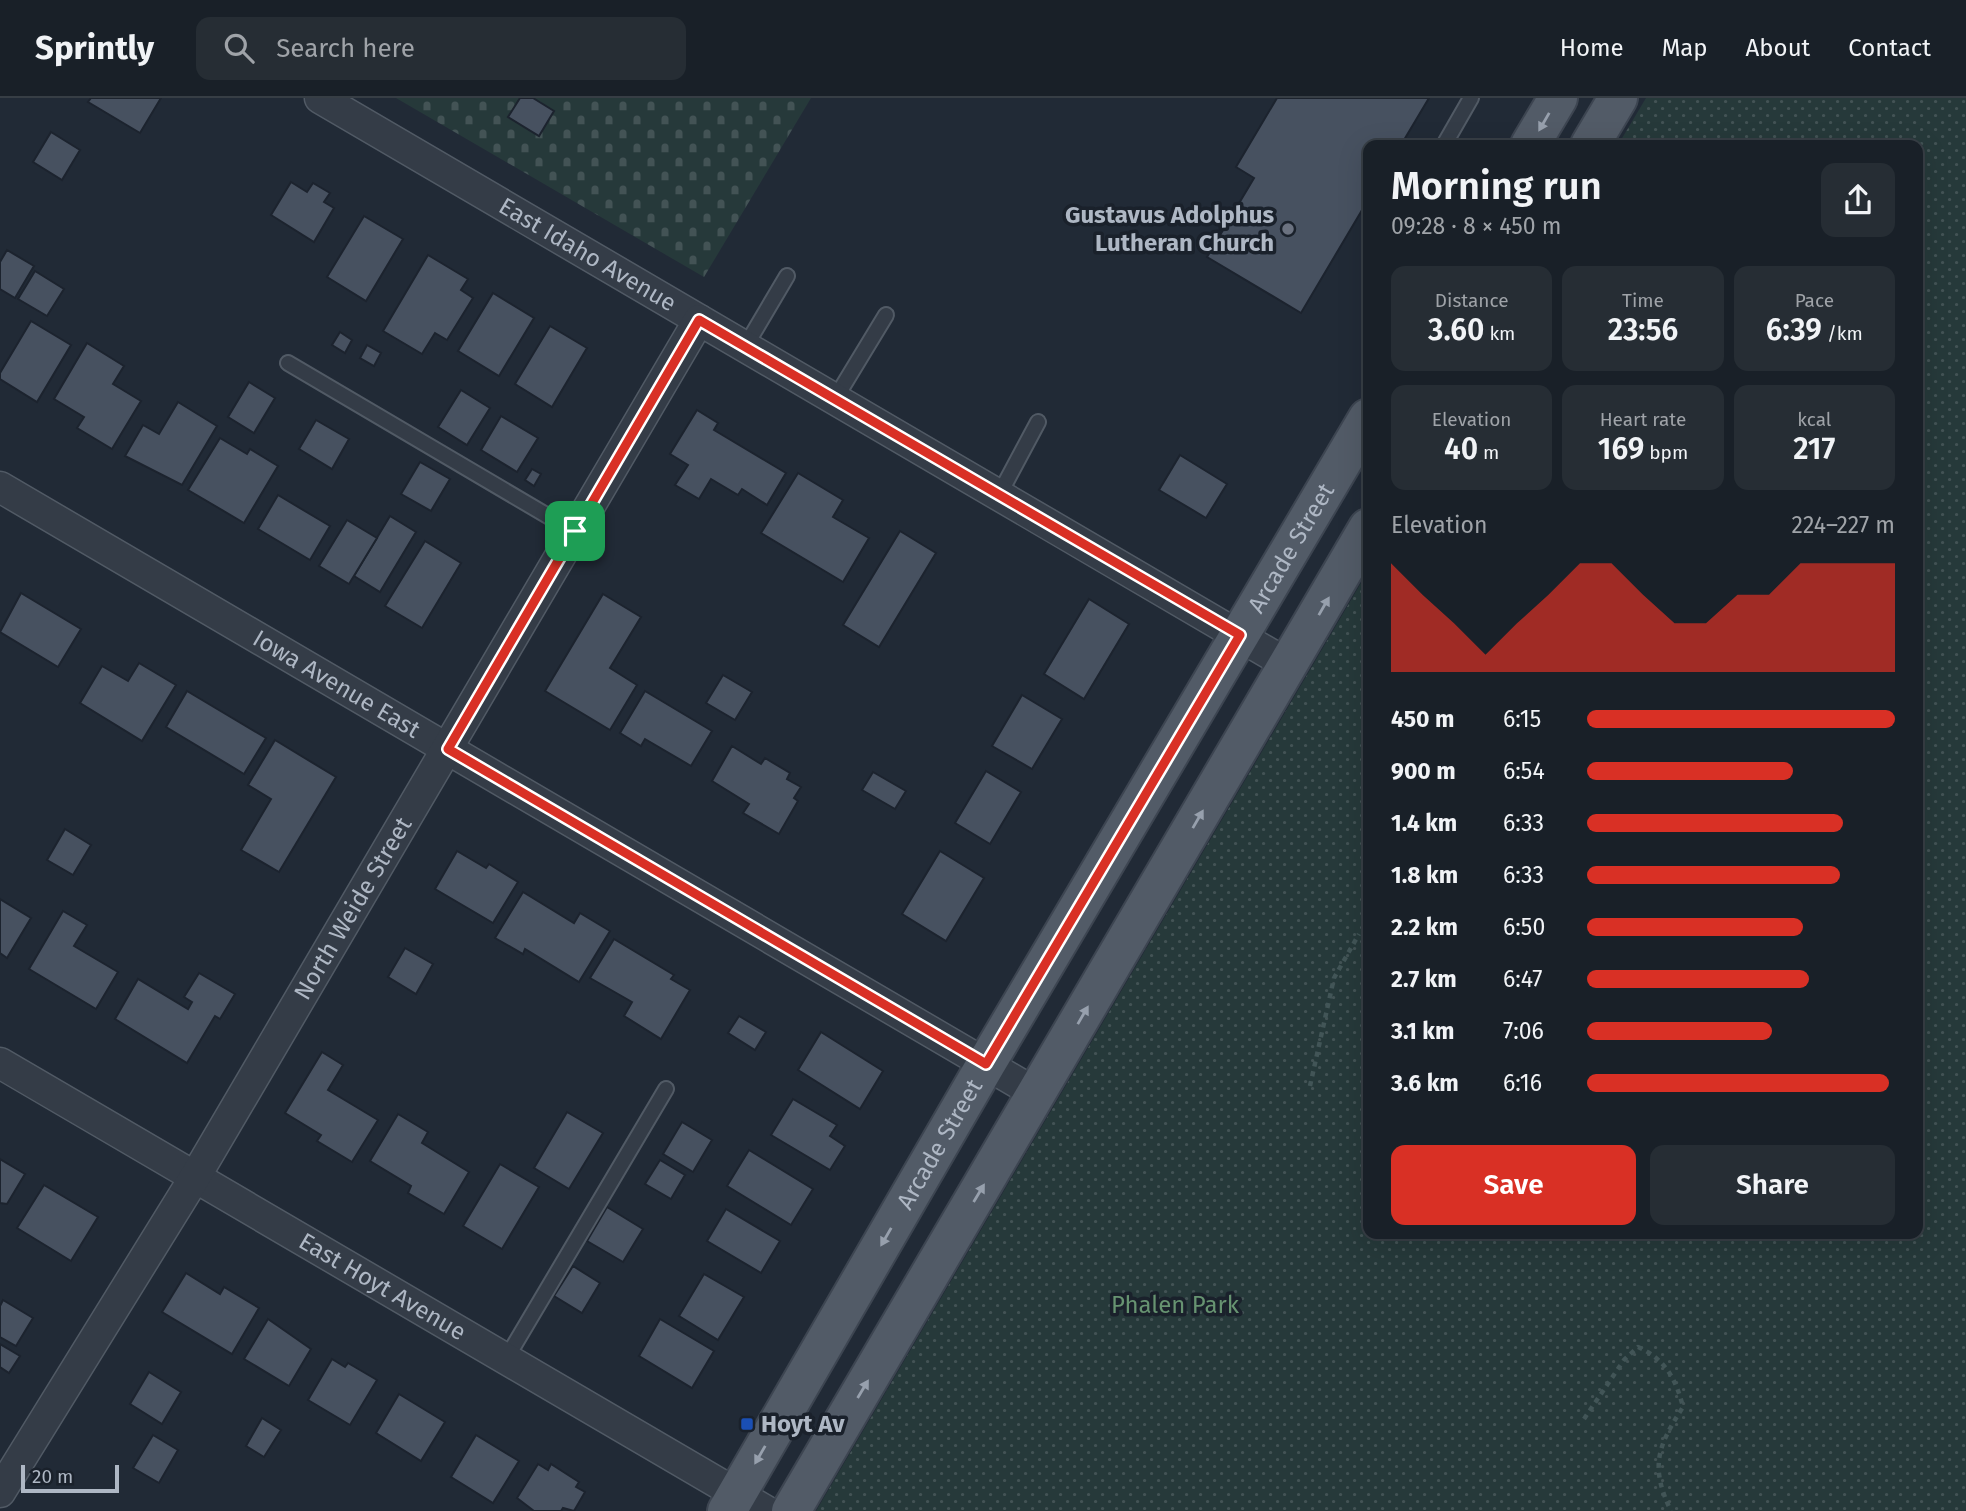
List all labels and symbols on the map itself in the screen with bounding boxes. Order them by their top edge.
one-way arrow [1538,112,1550,131]
street label: East Idaho Avenue [494,192,681,317]
place label: Gustavus Adolphus Lutheran Church [1065,201,1274,257]
marker: Gustavus Adolphus Lutheran Church [1280,221,1296,237]
street label: Arcade Street [1242,478,1340,618]
pin [545,501,605,561]
one-way arrow [1318,596,1330,615]
street label: Iowa Avenue East [248,624,425,744]
one-way arrow [1192,810,1205,829]
street label: North Weide Street [288,812,418,1005]
one-way arrow [1077,1006,1089,1025]
street label: Arcade Street [891,1074,988,1214]
one-way arrow [972,1183,985,1202]
street label: East Hoyt Avenue [294,1227,471,1346]
one-way arrow [880,1228,892,1247]
park label: Phalen Park [1111,1291,1240,1319]
one-way arrow [857,1379,869,1398]
place label: Hoyt Av [761,1410,845,1438]
marker: Hoyt Av [739,1416,755,1432]
one-way arrow [754,1446,766,1465]
scale bar [21,1462,119,1494]

